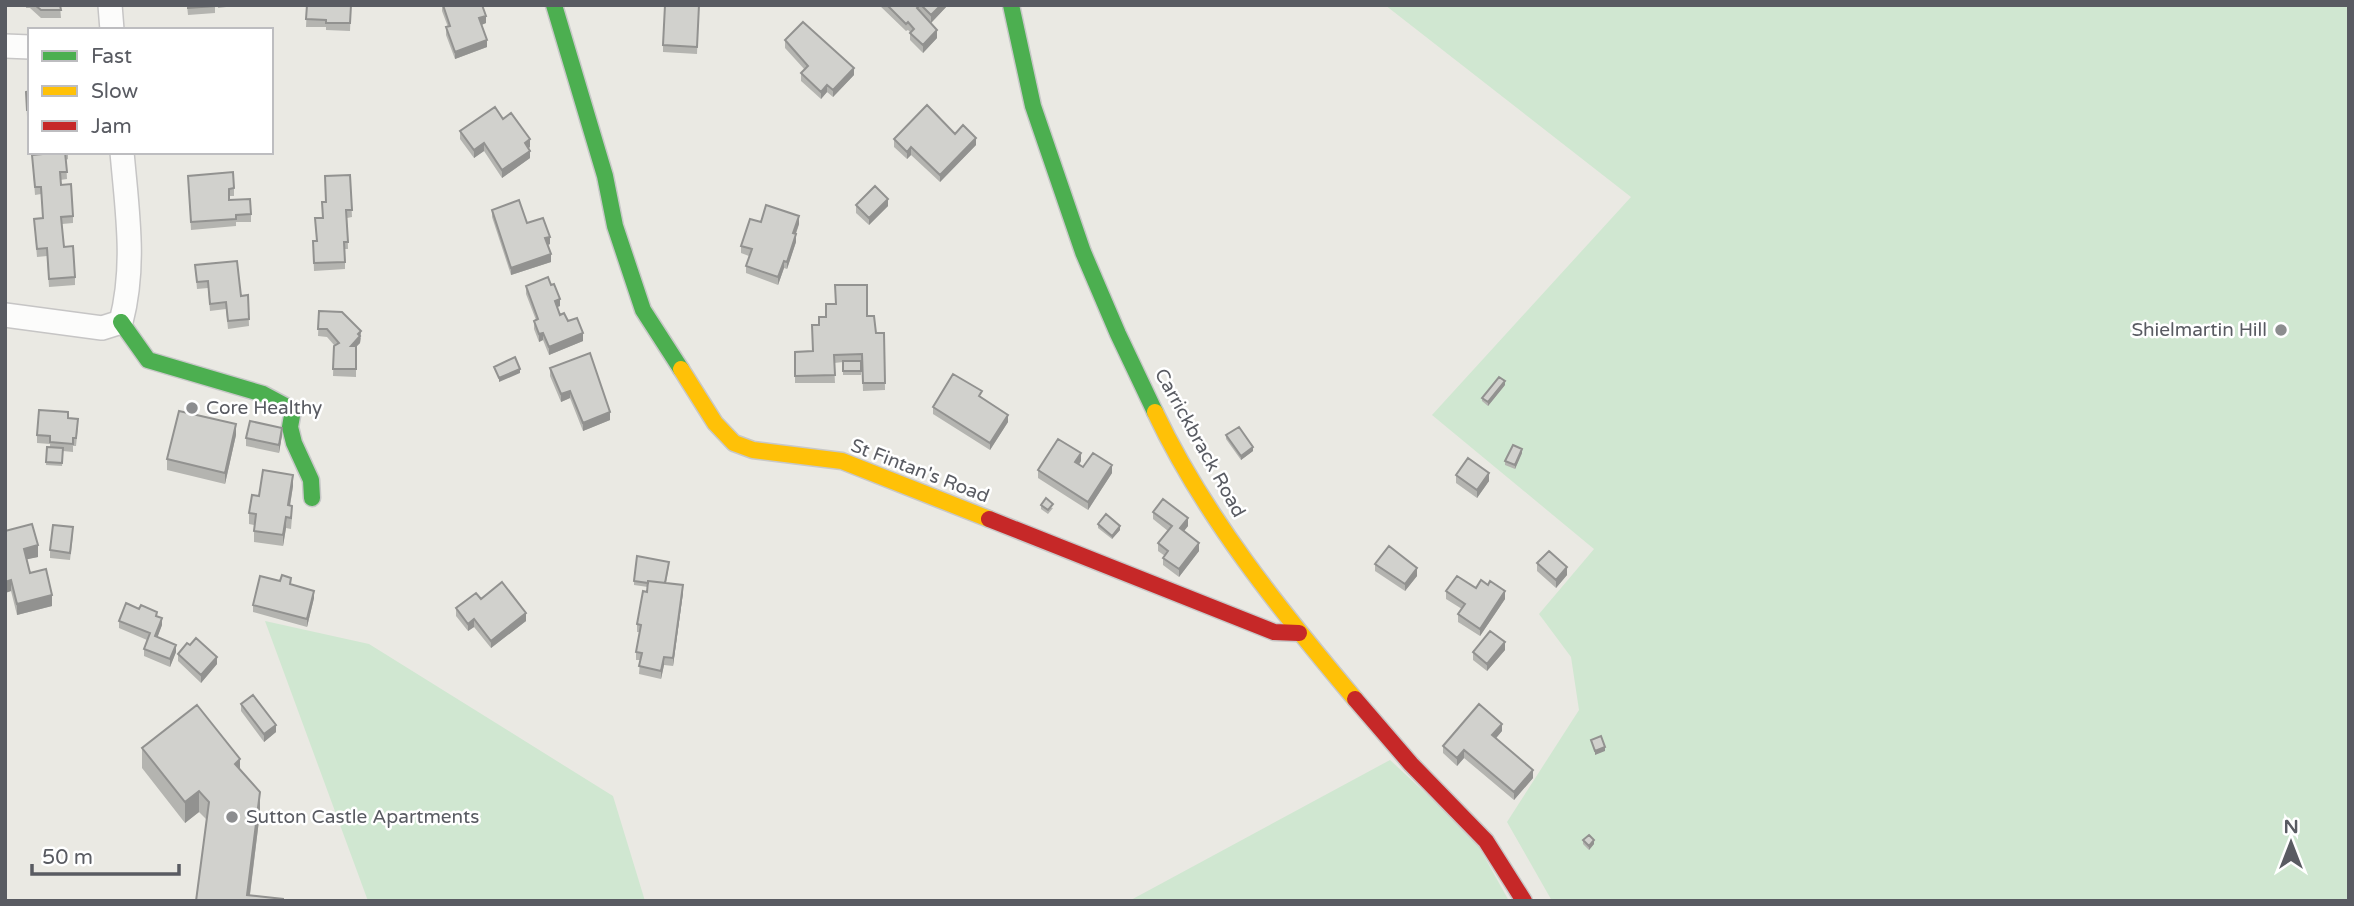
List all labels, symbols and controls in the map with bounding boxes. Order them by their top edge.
legend [28,28,273,154]
text: Fast [91,44,132,69]
text: Slow [91,79,139,104]
text: Jam [91,114,132,139]
place label: Shielmartin Hill [2131,319,2267,341]
marker: Shielmartin Hill [2273,322,2289,338]
street label: Carrickbrack Road [1150,365,1250,521]
place label: Core Healthy [206,397,322,419]
marker: Core Healthy [184,400,200,416]
street label: St Fintan's Road [848,434,992,508]
place label: Sutton Castle Apartments [246,806,479,828]
north arrow [2256,808,2326,878]
marker: Sutton Castle Apartments [224,809,240,825]
text: N [2283,816,2299,838]
scale bar [32,832,178,876]
text: 50 m [42,845,93,870]

